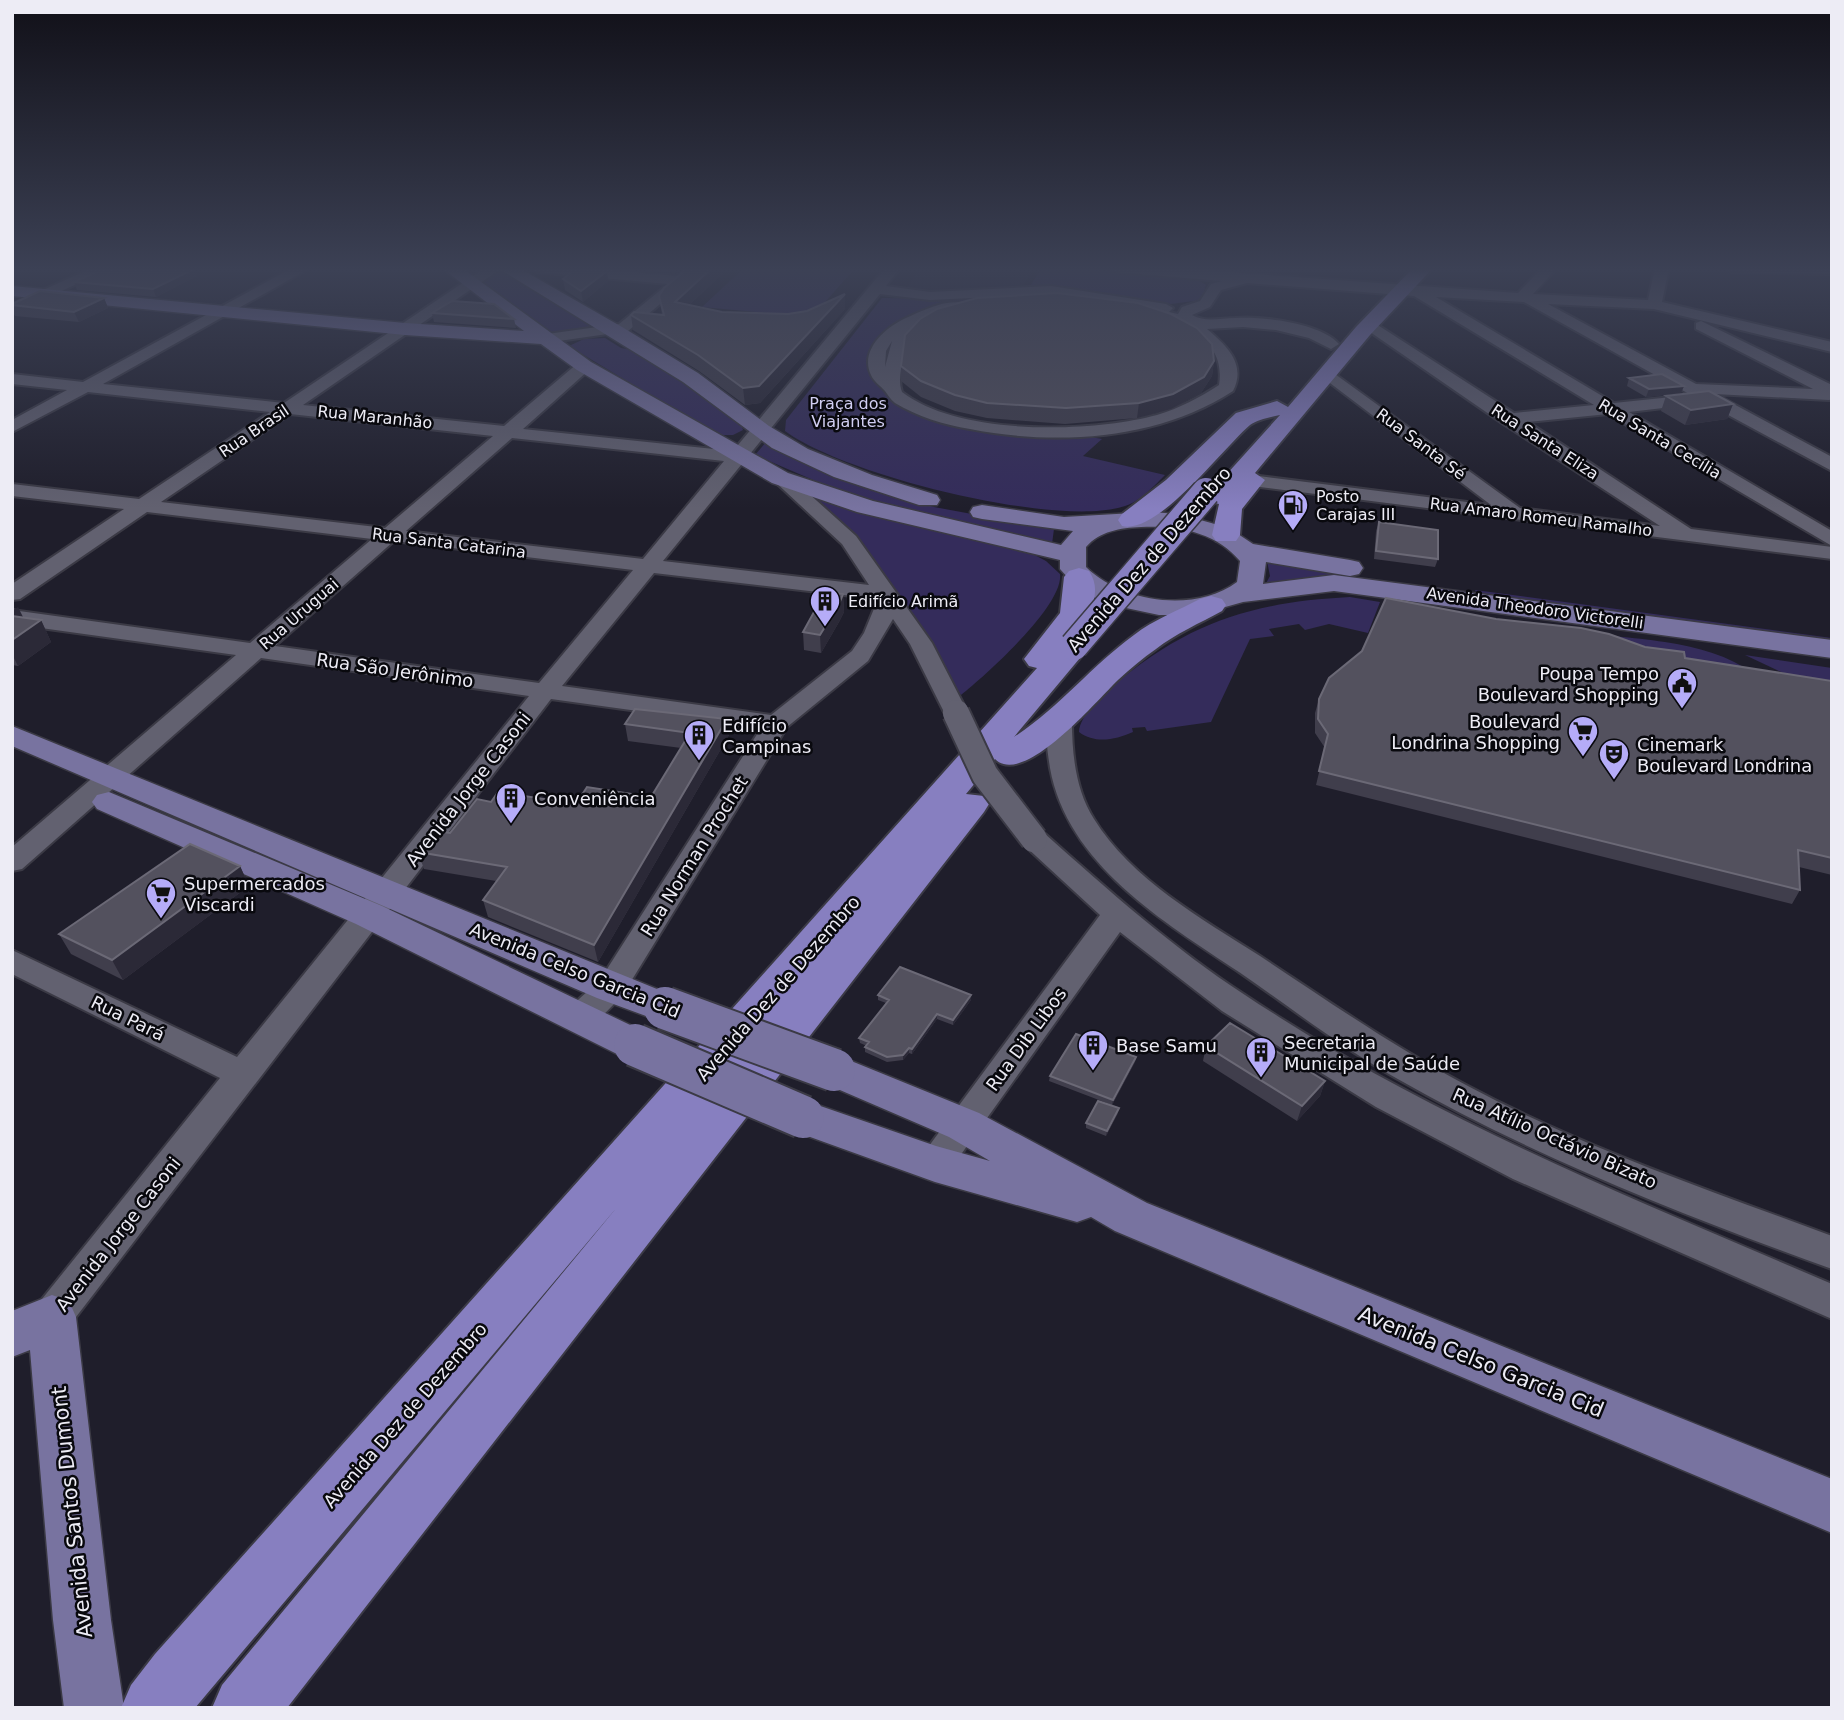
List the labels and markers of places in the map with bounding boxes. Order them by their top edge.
place label: Posto Carajas III [1316,487,1395,524]
fuel station icon: Posto Carajas III [1276,488,1310,532]
building icon: Edifício Arimã [808,584,842,628]
place label: Edifício Arimã [848,592,958,611]
place label: Poupa Tempo Boulevard Shopping [1478,663,1659,705]
public building icon: Poupa Tempo Boulevard Shopping [1665,666,1699,710]
place label: Boulevard Londrina Shopping [1391,711,1560,753]
supermarket icon: Boulevard Londrina Shopping [1566,714,1600,758]
place label: Edifício Campinas [722,715,811,757]
building icon: Edifício Campinas [682,718,716,762]
place label: Cinemark Boulevard Londrina [1637,734,1812,776]
theatre icon: Cinemark Boulevard Londrina [1597,737,1631,781]
building icon: Conveniência [494,781,528,825]
place label: Conveniência [534,788,656,809]
place label: Supermercados Viscardi [184,873,325,915]
supermarket icon: Supermercados Viscardi [144,876,178,920]
building icon: Base Samu [1076,1028,1110,1072]
place label: Secretaria Municipal de Saúde [1284,1032,1460,1074]
place label: Base Samu [1116,1035,1217,1056]
building icon: Secretaria Municipal de Saúde [1244,1035,1278,1079]

